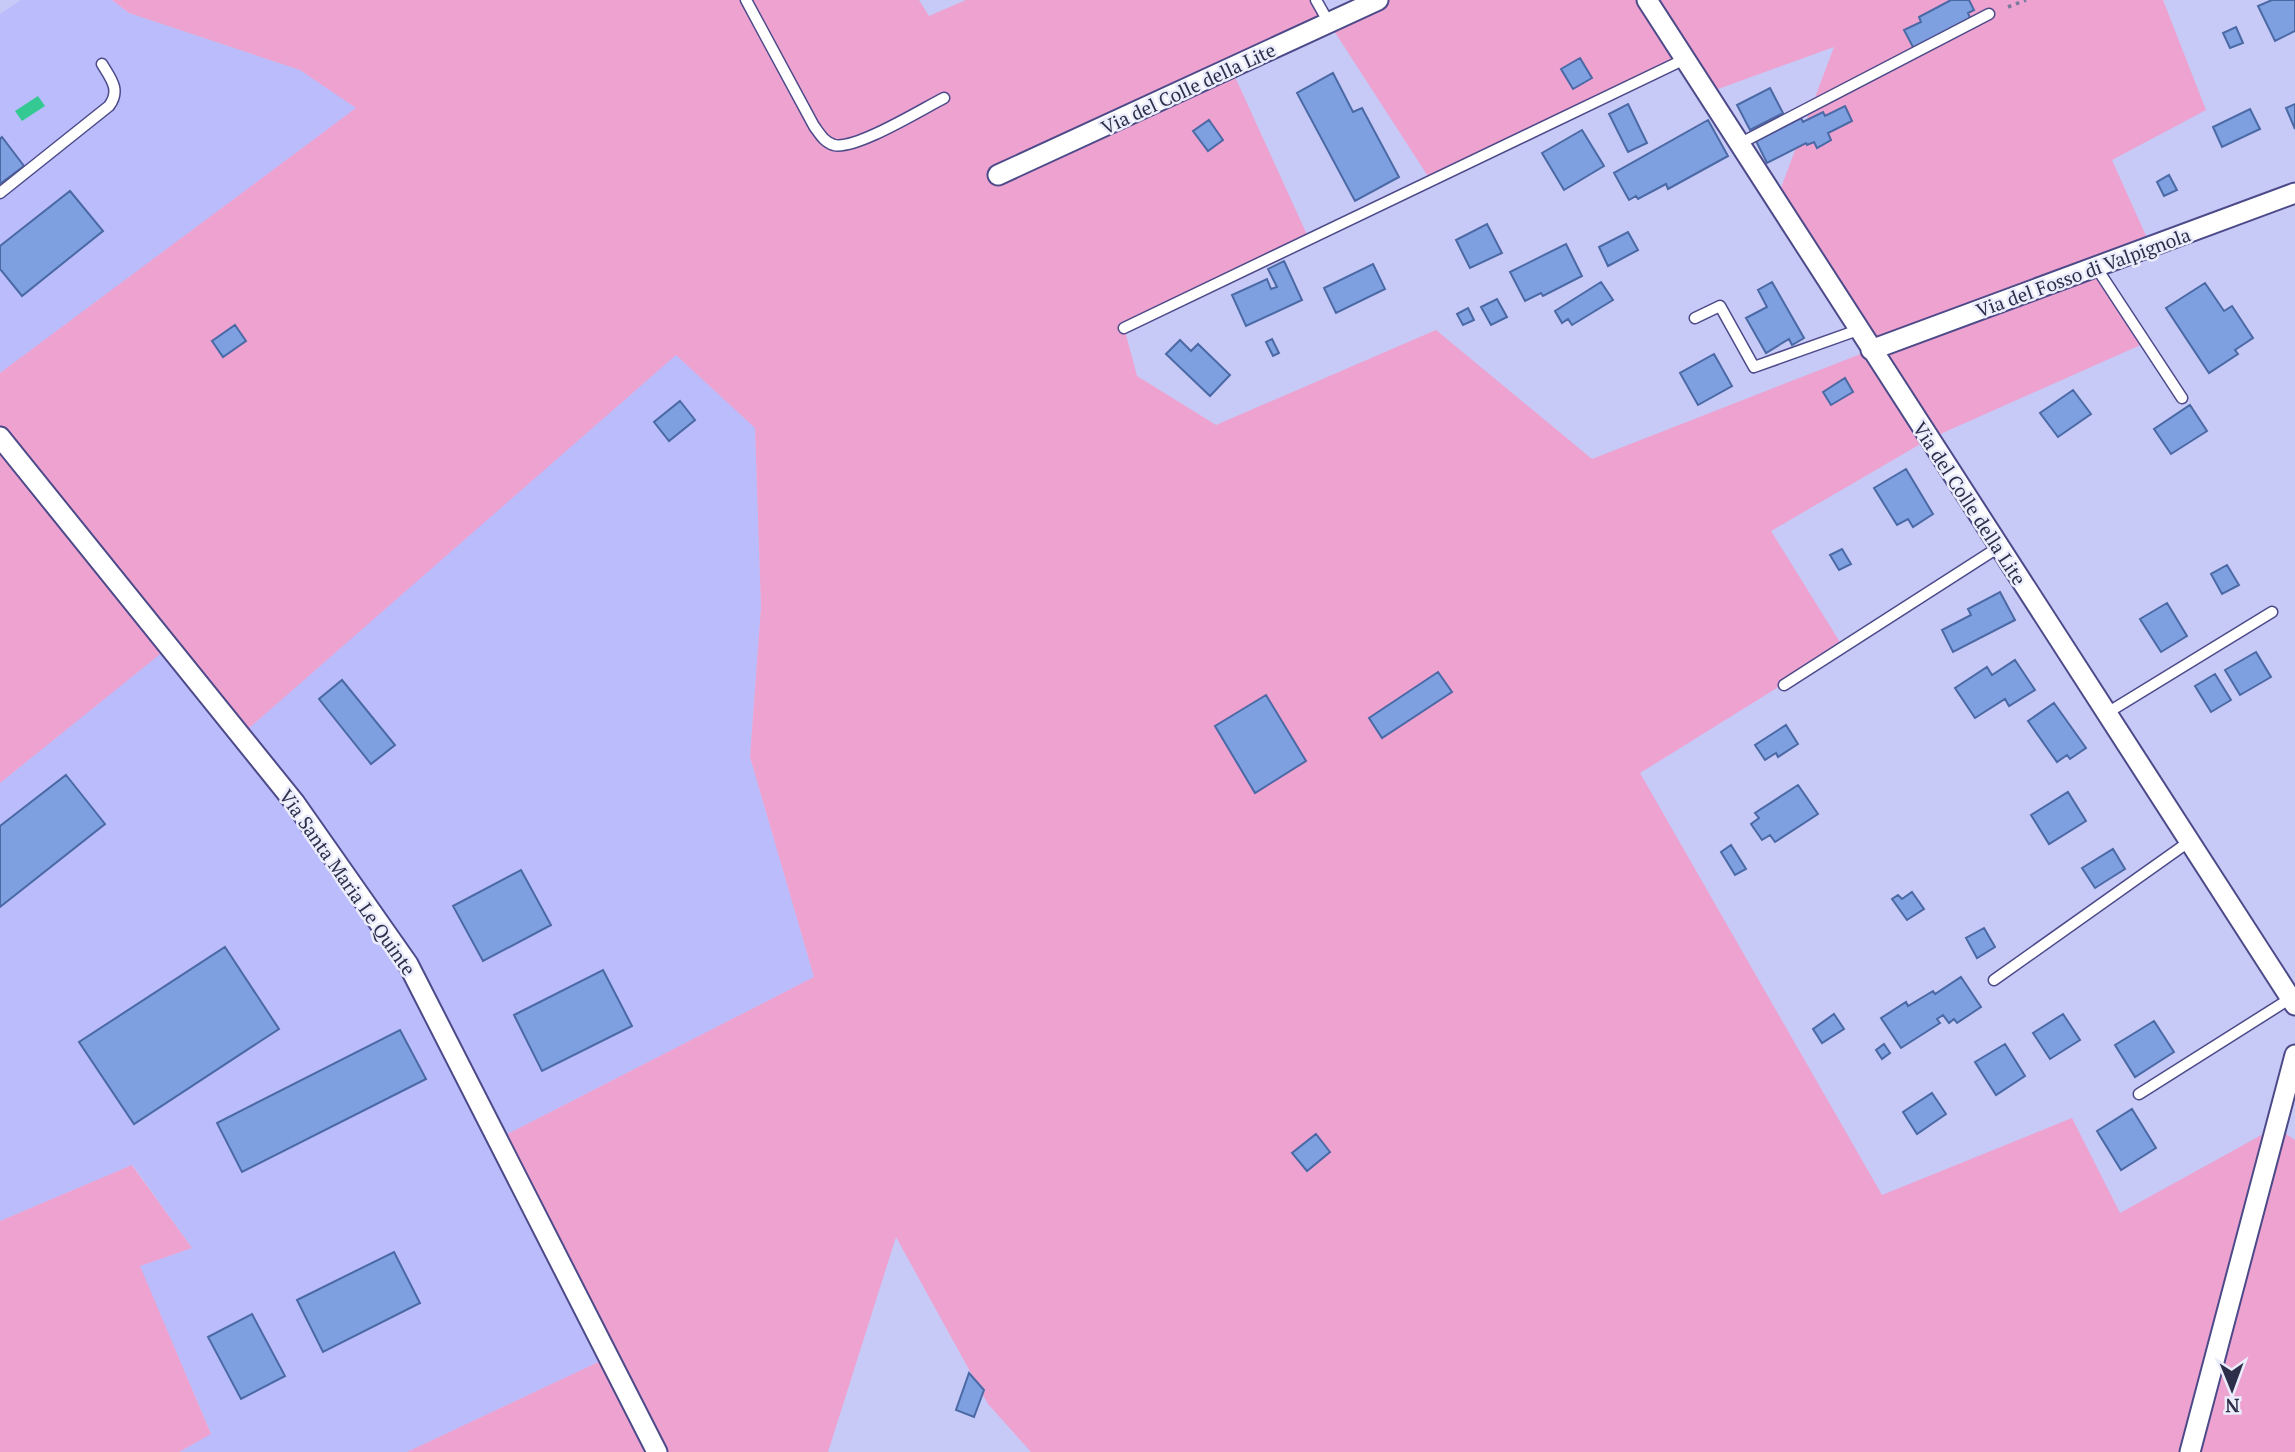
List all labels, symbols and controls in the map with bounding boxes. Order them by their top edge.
street label: Via del Colle della Lite [1097,37,1279,139]
street label: Via del Fosso di Valpignola [1972,221,2194,322]
street label: Via del Colle della Lite [1908,417,2032,589]
street label: Via Santa Maria Le Quinte [274,784,422,980]
north arrow [2197,1354,2267,1424]
text: N [2224,1394,2240,1419]

